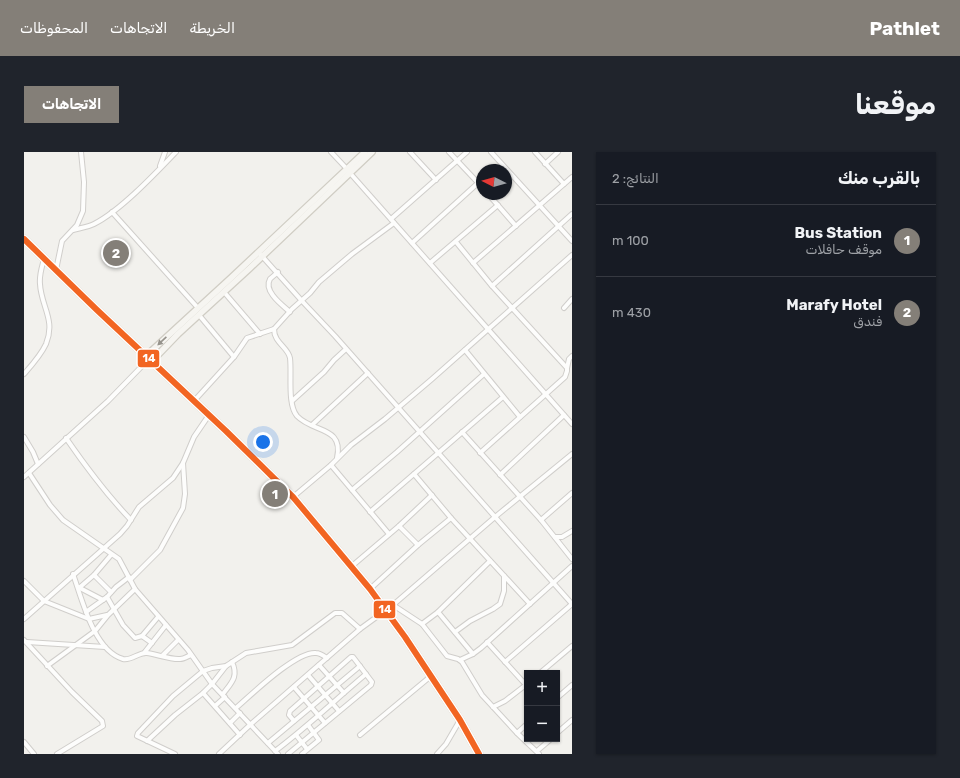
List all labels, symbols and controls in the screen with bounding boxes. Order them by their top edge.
text: Pathlet [869,17,940,40]
text: المحفوظات [20,20,88,37]
text: الاتجاهات [110,20,167,37]
text: الخريطة [189,20,235,37]
button: الاتجاهات [24,86,119,123]
text: موقعنا [855,88,936,121]
north arrow [476,164,512,200]
text: بالقرب منك [838,168,920,188]
text: النتائج: 2 [612,171,659,186]
text: Bus Station [794,224,882,242]
text: 100 m [612,233,649,248]
text: 1 [904,233,910,248]
pin: 2 [103,238,129,268]
text: موقف حافلات [805,242,882,257]
text: Marafy Hotel [786,296,882,314]
text: 430 m [612,305,651,320]
text: 2 [903,305,911,320]
text: فندق [853,314,882,329]
one-way arrow [158,336,167,345]
line badge: 14 [137,349,160,368]
text: 14 [143,352,156,365]
your location [253,432,273,452]
pin: 1 [262,479,288,509]
line badge: 14 [373,600,396,619]
text: 14 [379,603,392,616]
map controls [524,670,560,742]
button: + [524,670,560,706]
button: − [524,706,560,742]

